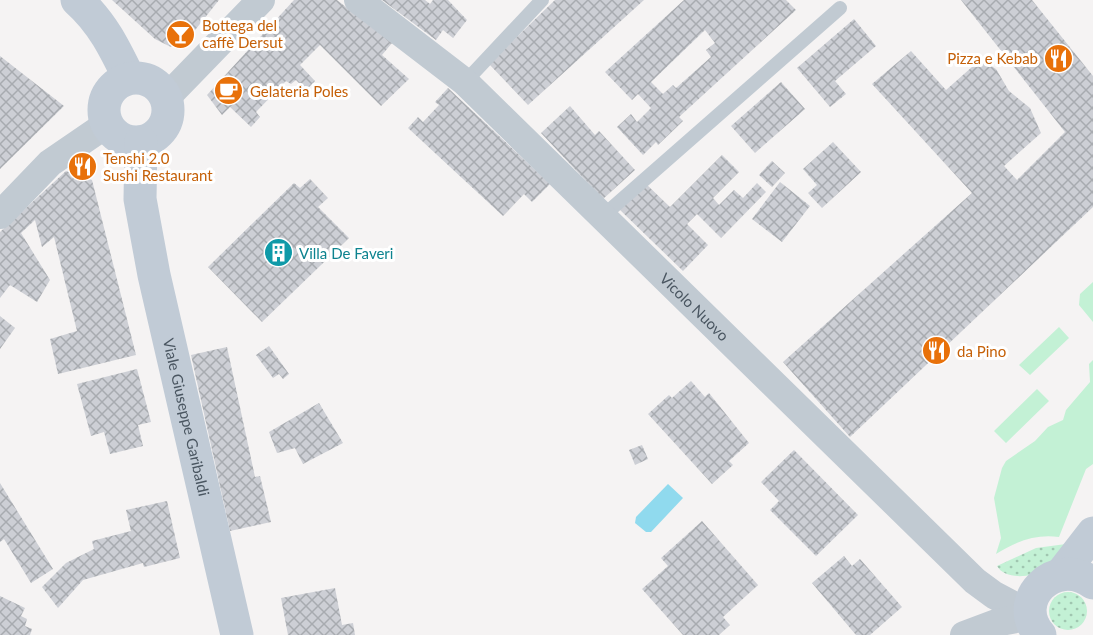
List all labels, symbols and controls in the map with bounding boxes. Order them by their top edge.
place label: Bottega del caffè Dersut [202,16,283,51]
bar icon: Bottega del caffè Dersut [165,18,197,50]
restaurant icon: Pizza e Kebab [1043,42,1075,74]
place label: Pizza e Kebab [947,49,1038,67]
cafe icon: Gelateria Poles [213,75,245,107]
place label: Gelateria Poles [250,82,348,100]
place label: Tenshi 2.0 Sushi Restaurant [103,149,213,184]
restaurant icon: Tenshi 2.0 Sushi Restaurant [66,151,98,183]
building icon: Villa De Faveri [262,237,294,269]
place label: Villa De Faveri [299,244,393,262]
street label: Vicolo Nuovo [656,269,733,344]
restaurant icon: da Pino [920,335,952,367]
street label: Viale Giuseppe Garibaldi [160,336,214,498]
place label: da Pino [957,342,1006,360]

